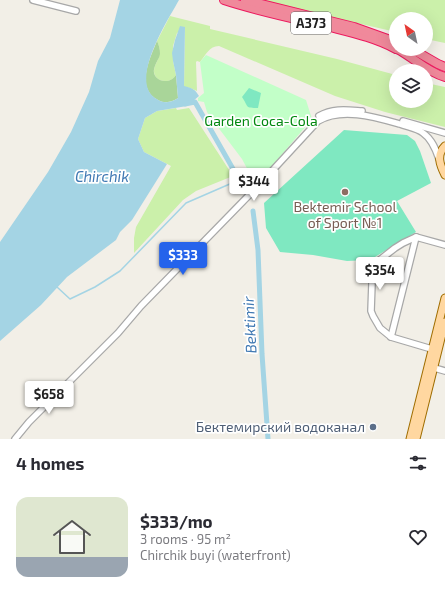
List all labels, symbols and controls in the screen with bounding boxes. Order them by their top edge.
road number: A373 [291,12,331,34]
north arrow [389,12,433,56]
map controls [389,12,433,108]
button: layers [389,64,433,108]
park label: Garden Coca-Cola [204,112,318,129]
water label: Chirchik [75,167,129,185]
pin: $344 [230,168,278,202]
text: $344 [238,173,270,189]
marker: Bektemir School of Sport №1 [340,187,350,197]
place label: Bektemir School of Sport №1 [293,198,397,231]
pin: $333 [159,242,207,276]
text: $333 [168,247,198,263]
pin: $354 [356,257,404,291]
text: $354 [365,262,395,278]
water label: Bektimir [238,295,259,354]
pin: $658 [25,381,73,415]
text: $658 [34,386,64,402]
place label: Бектемирский водоканал [196,418,365,435]
marker: Бектемирский водоканал [368,422,378,432]
icon: filters [407,452,429,474]
text: 4 homes [16,453,84,473]
text: $333/mo [140,511,213,531]
icon: home [48,513,96,561]
icon: heart [407,526,429,548]
text: 3 rooms · 95 m² [140,531,231,547]
text: Chirchik buyi (waterfront) [140,547,291,563]

